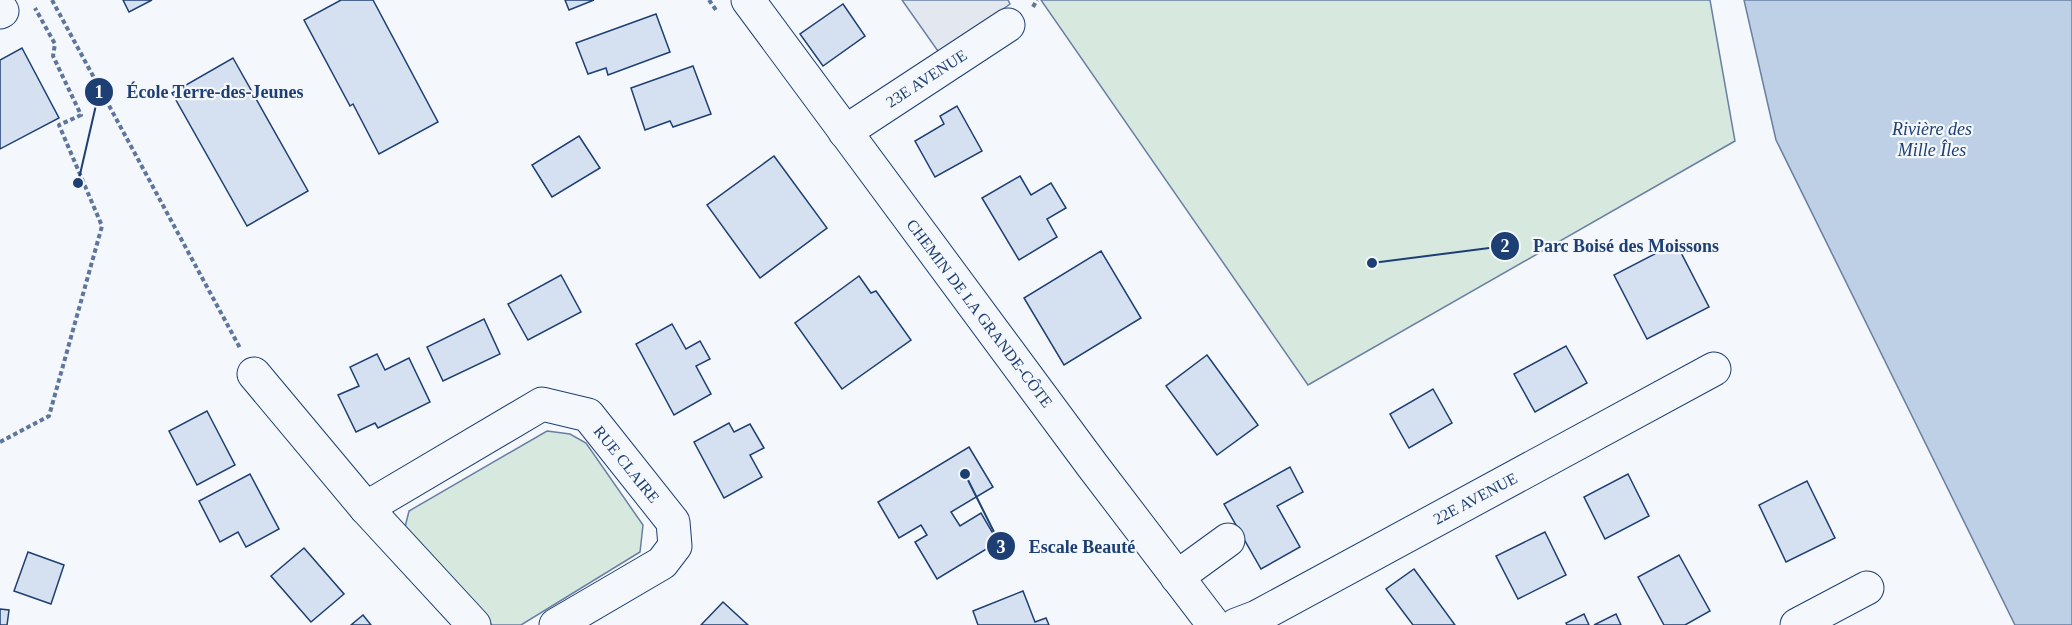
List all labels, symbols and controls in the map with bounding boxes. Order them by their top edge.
street label: 23E AVENUE [883,46,970,111]
callout: École Terre-des-Jeunes [84,74,315,110]
text: École Terre-des-Jeunes [126,81,304,102]
text: 1 [95,82,104,102]
water label: Rivière des Mille Îles [1891,119,1972,160]
street label: CHEMIN DE LA GRANDE-CÔTE [903,215,1057,411]
callout: Parc Boisé des Moissons [1490,228,1731,264]
text: 2 [1501,236,1510,256]
text: Parc Boisé des Moissons [1533,236,1719,256]
street label: RUE CLAIRE [590,423,663,506]
street label: 22E AVENUE [1430,469,1520,528]
callout: Escale Beauté [986,528,1147,564]
text: 3 [997,537,1006,557]
text: Escale Beauté [1029,537,1135,557]

